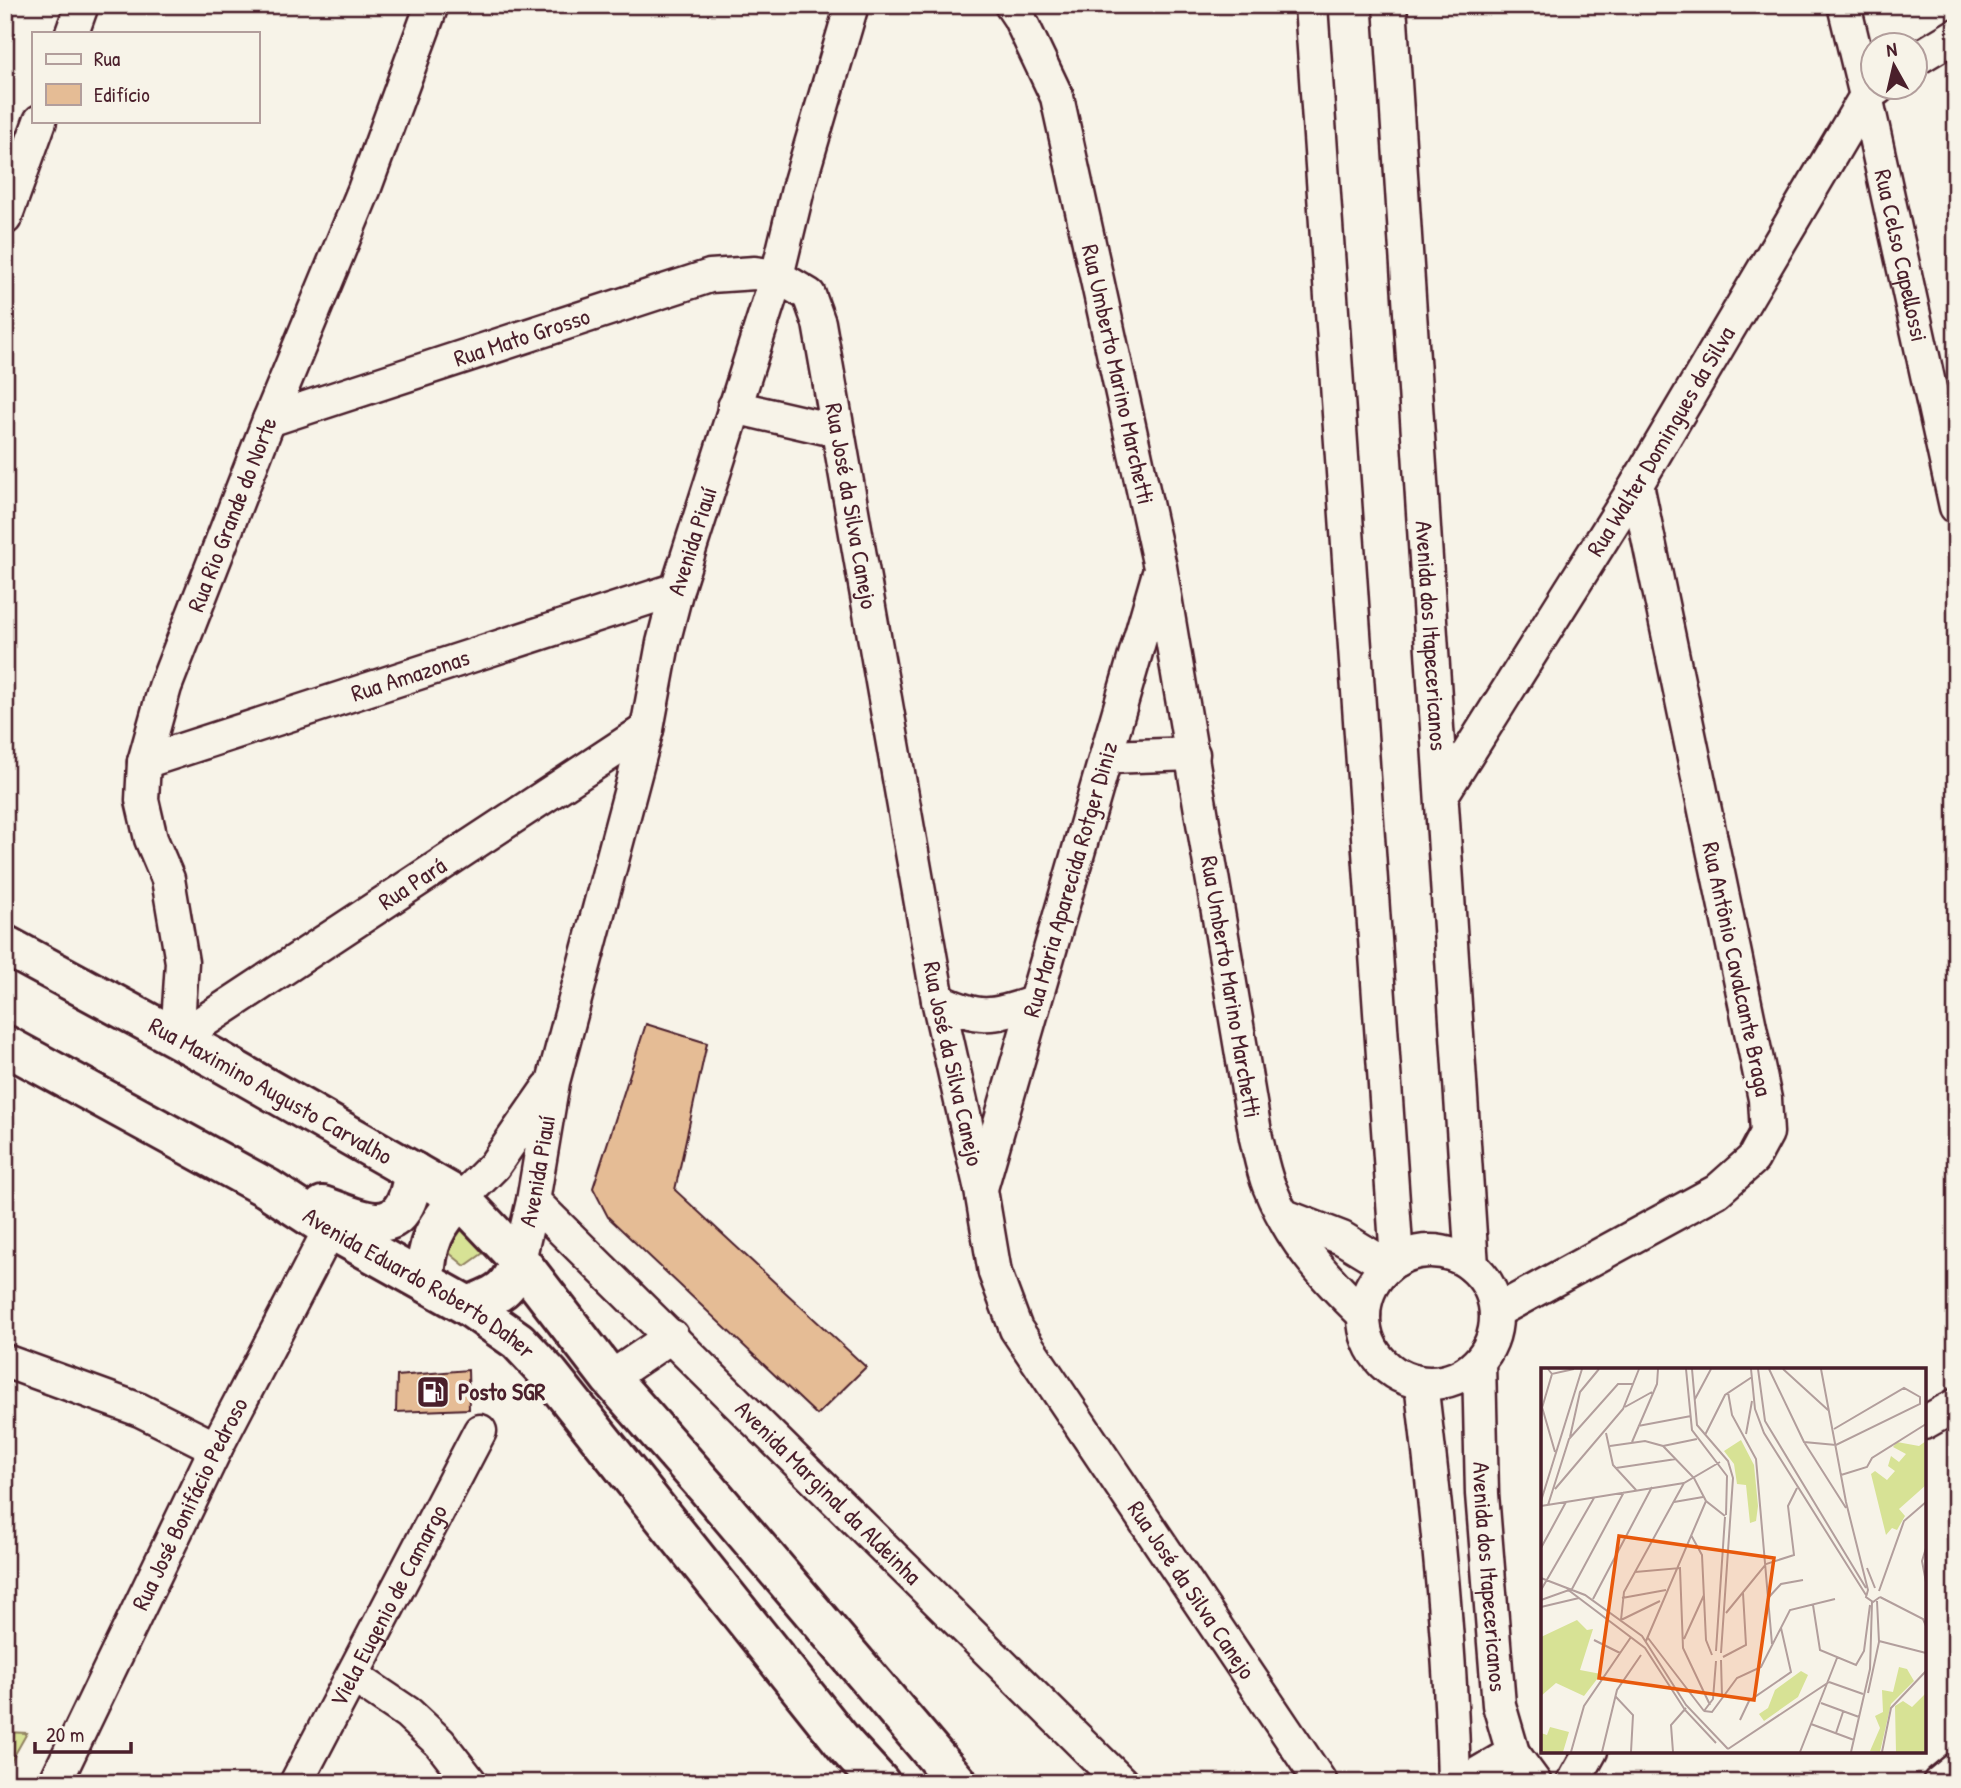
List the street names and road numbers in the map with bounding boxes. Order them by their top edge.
street label: Rua Celso Capellossi [1868,166,1936,344]
street label: Rua Umberto Marino Marchetti [1075,241,1163,507]
street label: Rua Mato Grosso [449,299,594,374]
street label: Rua Walter Domingues da Silva [1579,320,1742,562]
street label: Rua José da Silva Canejo [818,400,886,612]
street label: Rua Rio Grande do Norte [179,412,284,616]
street label: Avenida Piauí [659,482,724,599]
street label: Avenida dos Itapecericanos [1409,520,1455,752]
street label: Rua Amazonas [347,640,473,709]
street label: Rua Maria Aparecida Rotger Diniz [1014,738,1124,1021]
street label: Rua Antônio Cavalcante Braga [1695,839,1781,1099]
street label: Rua Pará [372,849,452,917]
street label: Rua Umberto Marino Marchetti [1194,853,1269,1120]
street label: Rua José da Silva Canejo [917,959,992,1169]
street label: Rua Maximino Augusto Carvalho [144,1009,399,1172]
street label: Avenida Piauí [510,1113,562,1230]
street label: Avenida Eduardo Roberto Daher [297,1199,543,1365]
street label: Rua José Bonifácio Pedroso [124,1391,255,1615]
street label: Avenida Marginal da Aldeinha [729,1393,929,1591]
street label: Avenida dos Itapecericanos [1466,1461,1515,1693]
street label: Rua José da Silva Canejo [1121,1494,1264,1685]
street label: Viela Eugenio de Camargo [322,1498,454,1712]

